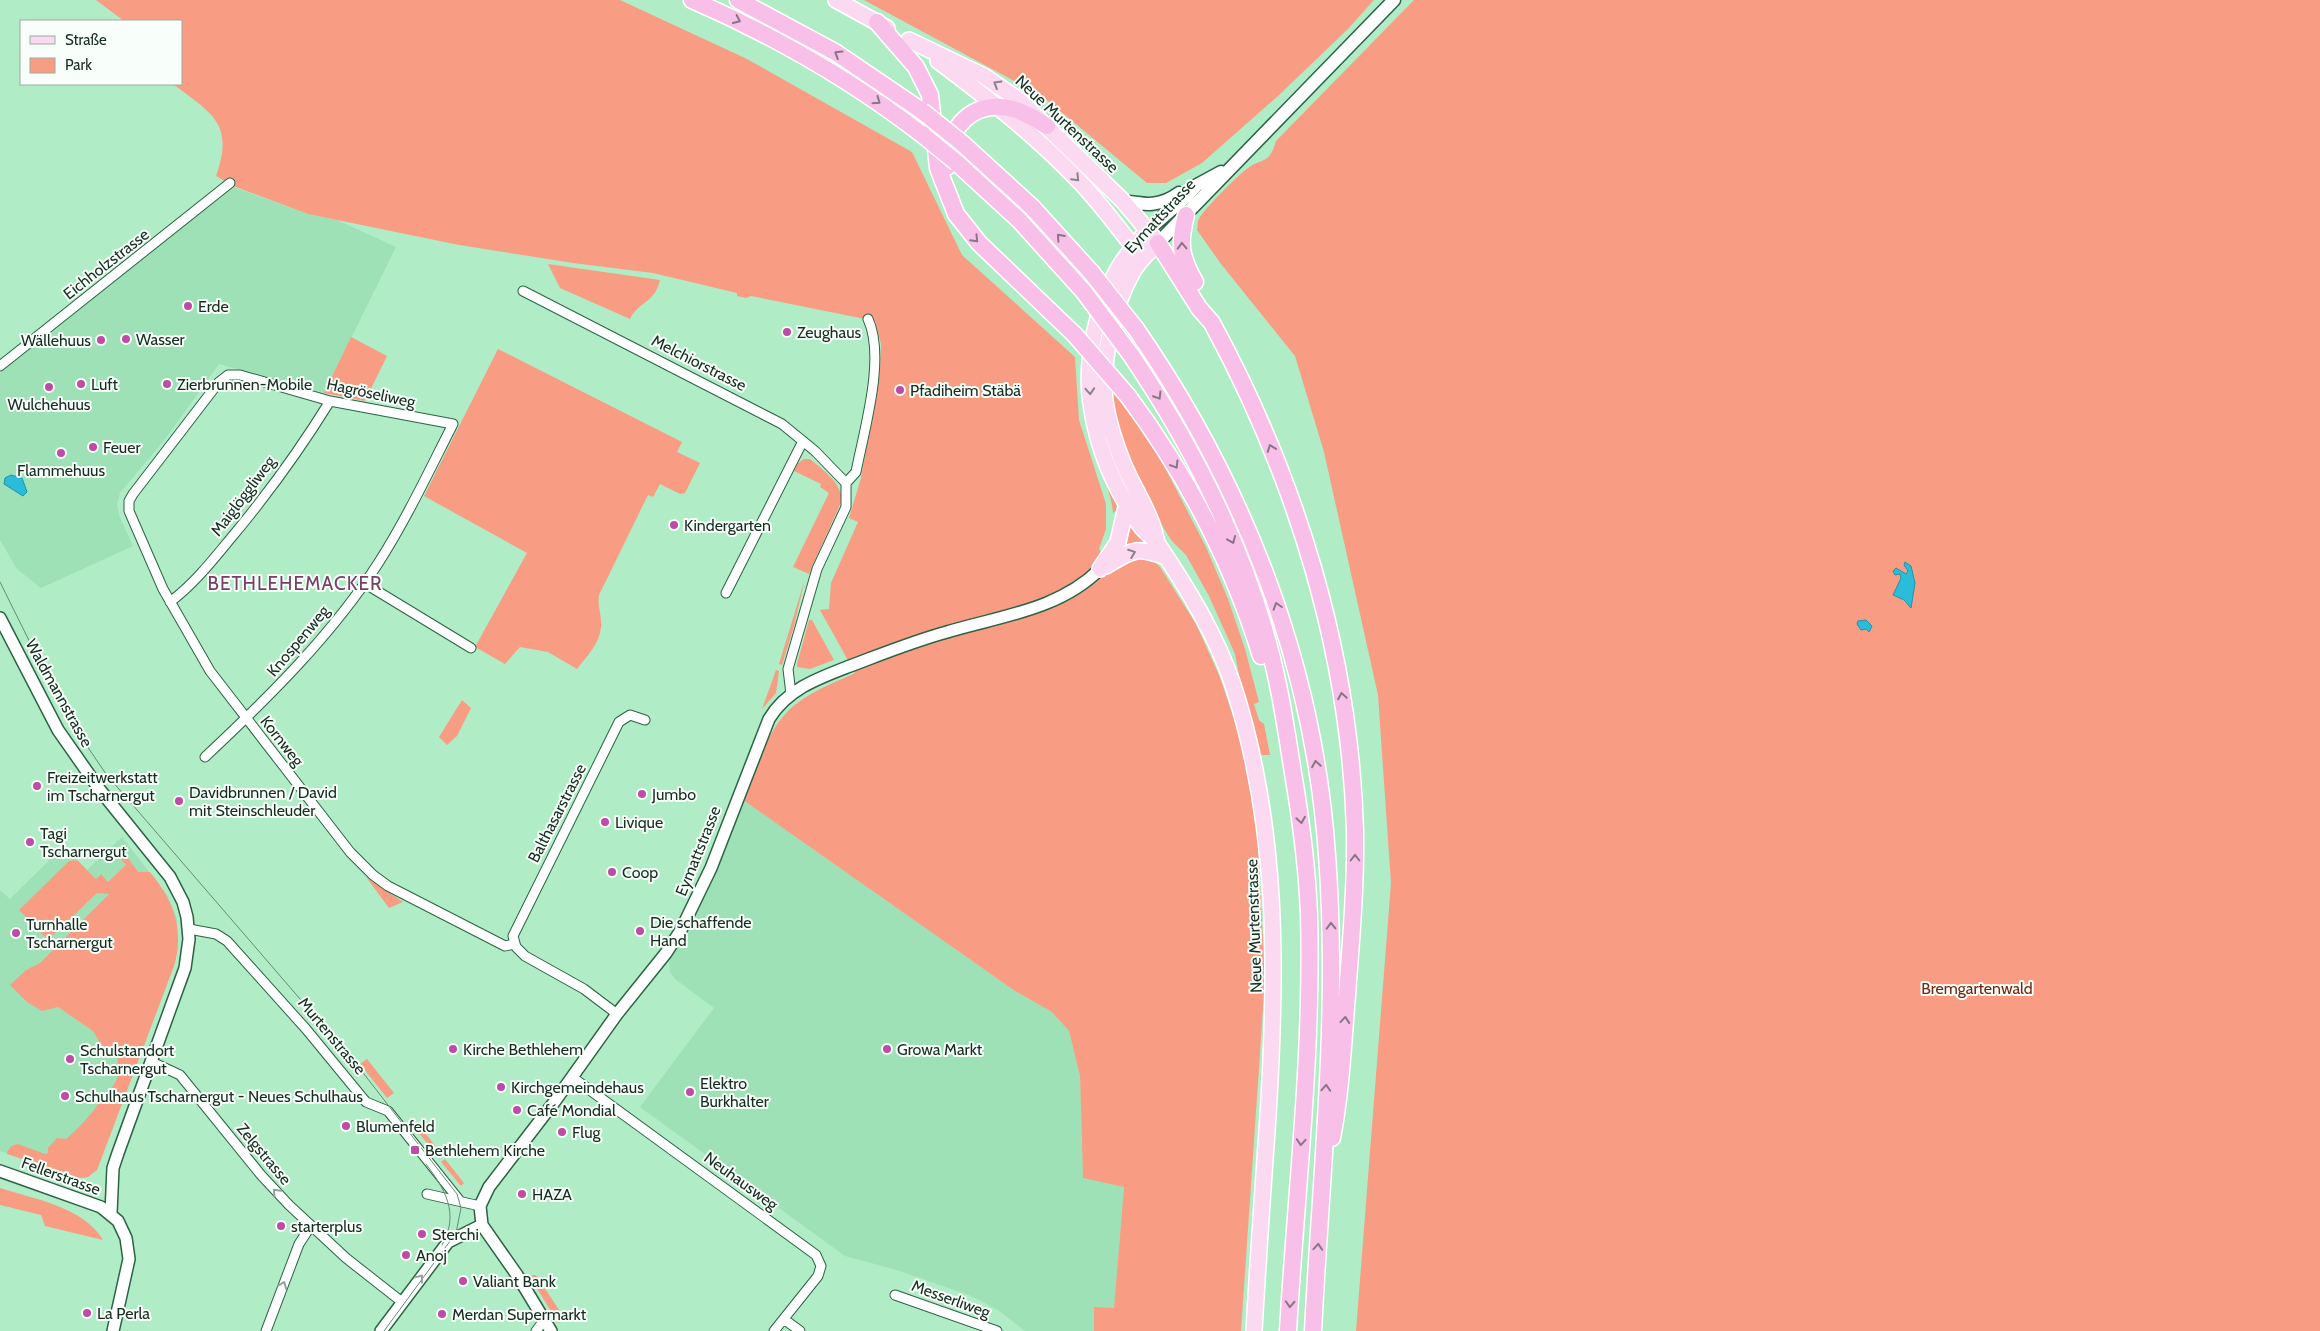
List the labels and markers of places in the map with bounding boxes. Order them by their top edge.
place label: Erde [198,297,229,316]
marker: Erde [182,300,194,312]
place label: Zeughaus [797,323,862,342]
marker: Zeughaus [781,326,793,338]
place label: Wasser [136,330,186,349]
place label: Wällehuus [21,331,91,350]
marker: Wasser [120,333,132,345]
marker: Wällehuus [95,334,107,346]
place label: Luft [91,375,119,394]
place label: Zierbrunnen-Mobile [177,375,312,394]
marker: Luft [75,378,87,390]
marker: Zierbrunnen-Mobile [161,378,173,390]
marker: Wulchehuus [43,381,55,393]
place label: Pfadiheim Stäbä [910,381,1021,400]
marker: Pfadiheim Stäbä [894,384,906,396]
place label: Wulchehuus [8,395,91,414]
place label: Feuer [103,438,141,457]
marker: Feuer [87,441,99,453]
marker: Flammehuus [55,447,67,459]
place label: Flammehuus [17,461,105,480]
place label: Kindergarten [684,516,771,535]
marker: Kindergarten [668,519,680,531]
place label: Freizeitwerkstatt im Tscharnergut [47,768,158,805]
marker: Freizeitwerkstatt im Tscharnergut [31,780,43,792]
place label: Davidbrunnen / David mit Steinschleuder [189,783,337,820]
place label: Jumbo [651,785,696,804]
marker: Jumbo [636,788,648,800]
marker: Davidbrunnen / David mit Steinschleuder [173,795,185,807]
place label: Livique [615,813,663,832]
marker: Livique [599,816,611,828]
place label: Tagi Tscharnergut [40,824,127,861]
marker: Tagi Tscharnergut [24,836,36,848]
place label: Coop [622,863,658,882]
marker: Coop [606,866,618,878]
place label: Die schaffende Hand [650,913,752,950]
place label: Turnhalle Tscharnergut [26,915,113,952]
marker: Die schaffende Hand [634,925,646,937]
marker: Turnhalle Tscharnergut [10,927,22,939]
place label: Kirche Bethlehem [463,1040,583,1059]
place label: Growa Markt [897,1040,983,1059]
place label: Schulstandort Tscharnergut [80,1041,175,1078]
marker: Kirche Bethlehem [447,1043,459,1055]
marker: Growa Markt [881,1043,893,1055]
marker: Schulstandort Tscharnergut [64,1053,76,1065]
place label: Elektro Burkhalter [700,1074,770,1111]
place label: Kirchgemeindehaus [511,1078,644,1097]
marker: Kirchgemeindehaus [495,1081,507,1093]
marker: Elektro Burkhalter [684,1086,696,1098]
place label: Schulhaus Tscharnergut - Neues Schulhaus [75,1087,363,1106]
marker: Schulhaus Tscharnergut - Neues Schulhaus [59,1090,71,1102]
place label: Café Mondial [527,1101,616,1120]
marker: Café Mondial [511,1104,523,1116]
place label: Blumenfeld [356,1117,435,1136]
marker: Blumenfeld [340,1120,352,1132]
place label: Flug [572,1123,602,1142]
marker: Flug [556,1126,568,1138]
place label: Bethlehem Kirche [425,1141,545,1160]
marker: Bethlehem Kirche [409,1144,421,1156]
place label: HAZA [532,1185,572,1204]
marker: HAZA [516,1188,528,1200]
place label: starterplus [291,1217,362,1236]
marker: starterplus [275,1220,287,1232]
place label: Sterchi [432,1225,479,1244]
marker: Sterchi [416,1228,428,1240]
place label: Anoj [416,1246,447,1265]
marker: Anoj [400,1249,412,1261]
place label: Valiant Bank [473,1272,557,1291]
marker: Valiant Bank [457,1275,469,1287]
place label: La Perla [97,1304,150,1323]
place label: Merdan Supermarkt [452,1305,587,1324]
marker: La Perla [81,1307,93,1319]
marker: Merdan Supermarkt [436,1308,448,1320]

